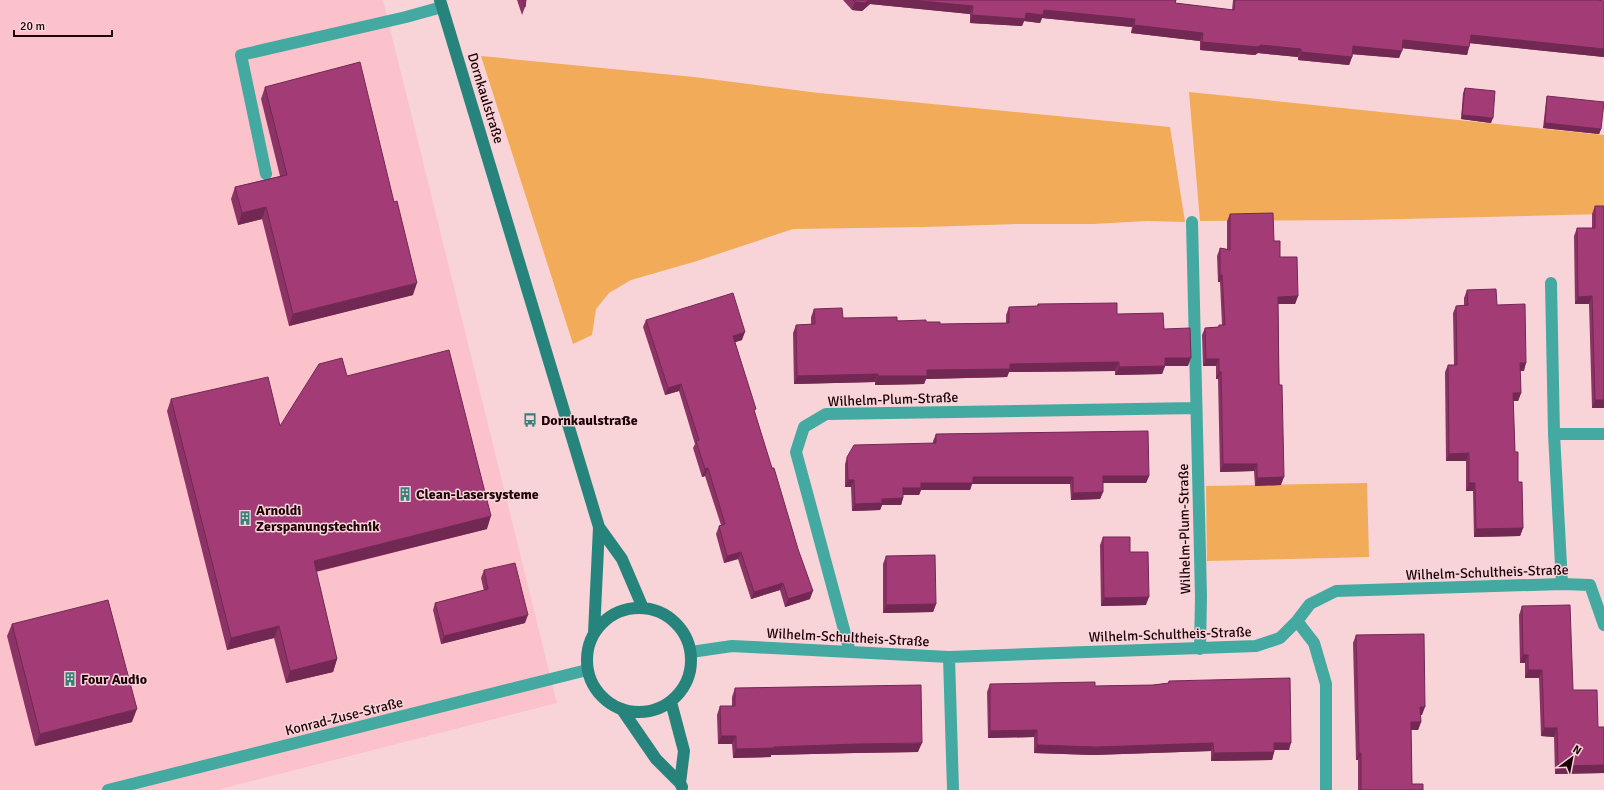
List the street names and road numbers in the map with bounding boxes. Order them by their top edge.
street label: Dornkaulstraße [464,51,507,146]
street label: Wilhelm-Plum-Straße [827,389,959,410]
street label: Wilhelm-Plum-Straße [1175,463,1194,595]
street label: Wilhelm-Schultheis-Straße [1405,561,1569,584]
street label: Wilhelm-Schultheis-Straße [1088,623,1252,646]
street label: Wilhelm-Schultheis-Straße [766,625,930,650]
street label: Konrad-Zuse-Straße [283,694,405,739]

